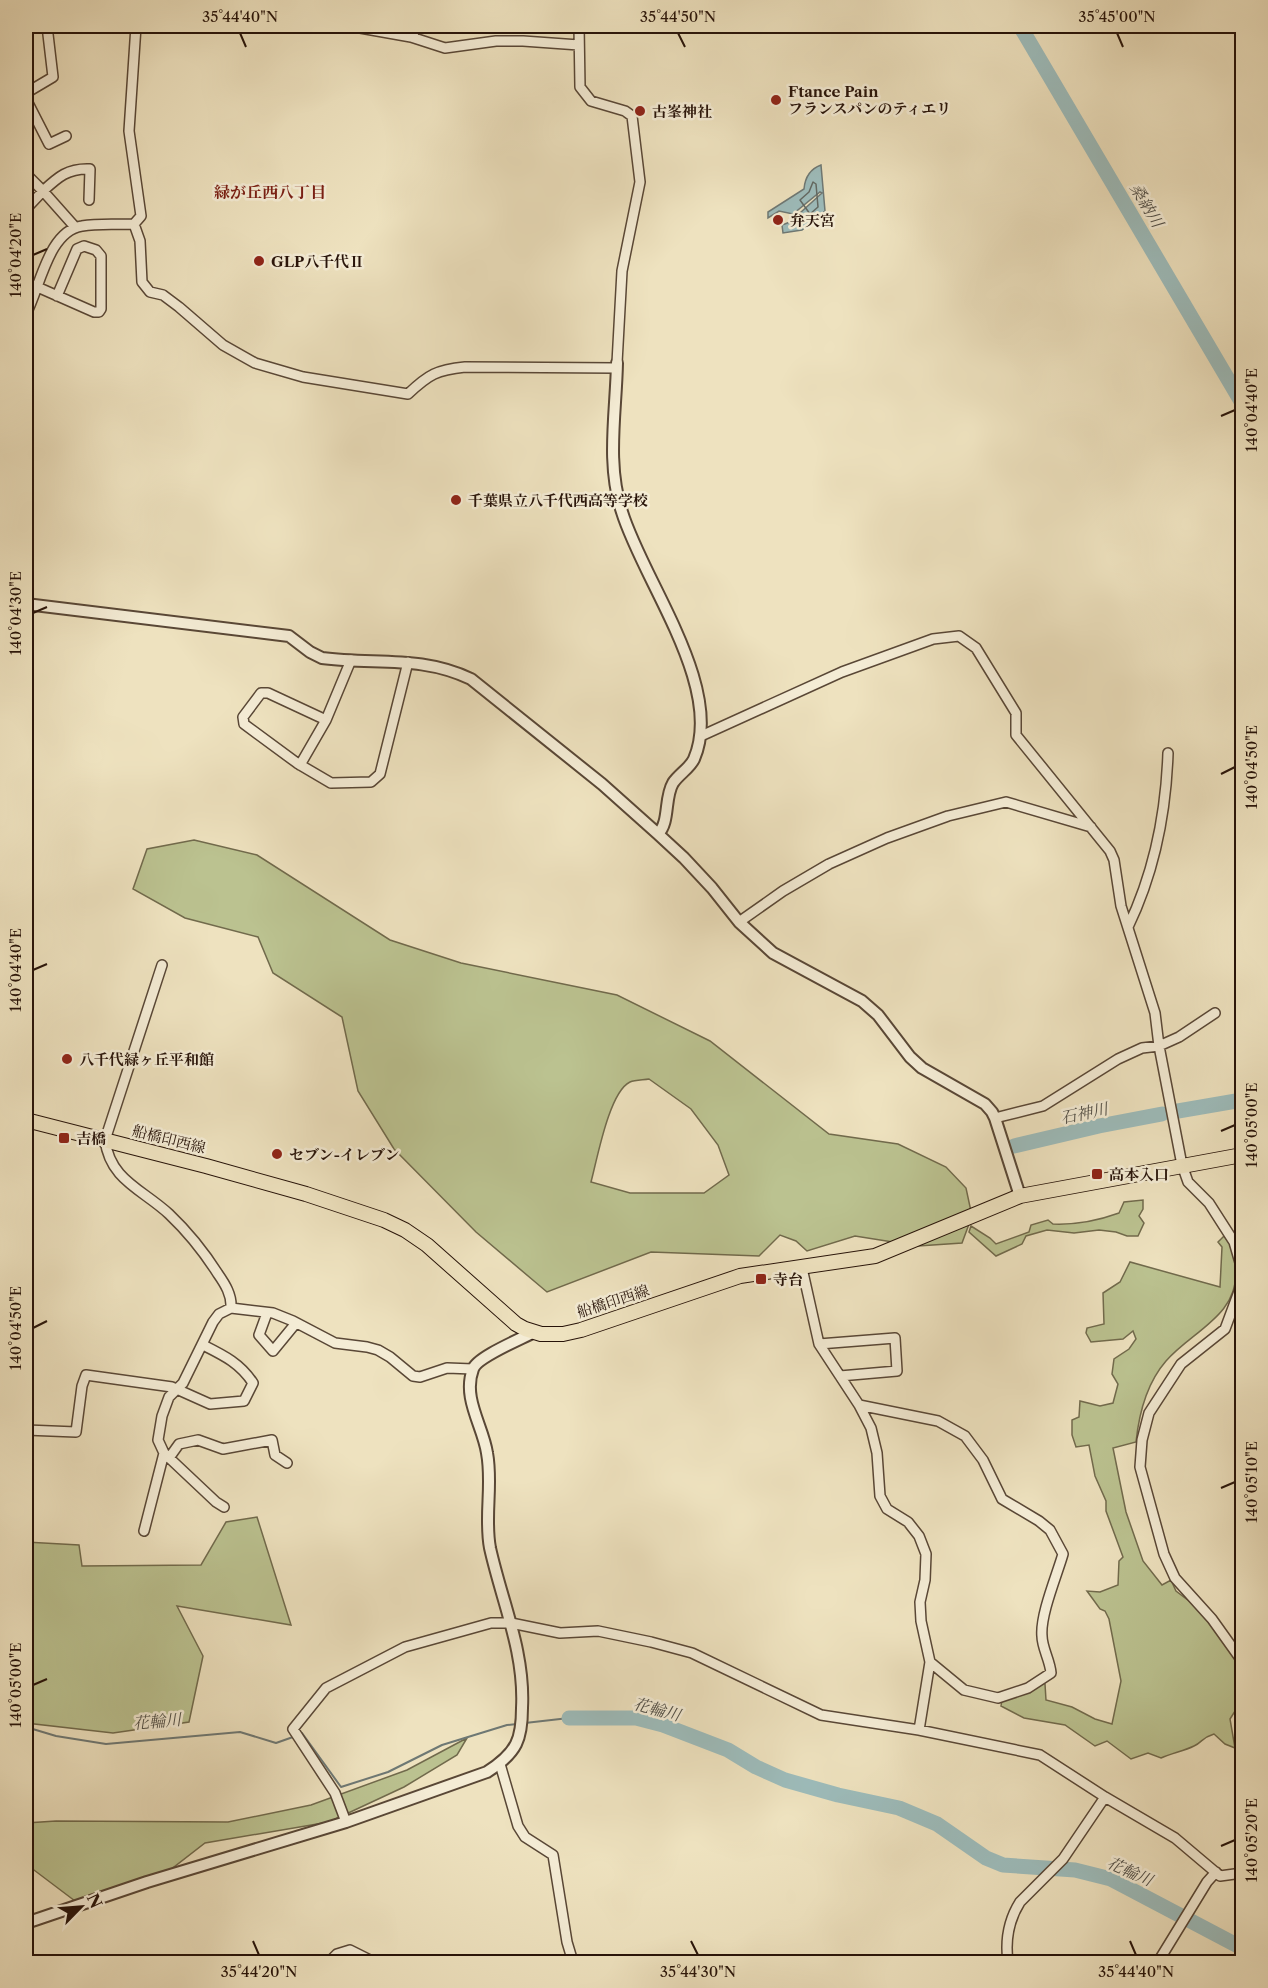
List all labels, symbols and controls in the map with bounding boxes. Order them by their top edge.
text: 35°44'40"N [202,7,278,26]
text: 35°44'50"N [640,7,716,26]
text: 35°45'00"N [1078,7,1156,26]
place label: Ftance Pain フランスパンのティエリ [788,82,951,118]
marker: Ftance Pain フランスパンのティエリ [769,93,783,107]
place label: 古峯神社 [652,102,712,121]
marker: 古峯神社 [633,104,647,118]
water label: 桑納川 [1126,179,1169,232]
district label: 緑が丘西八丁目 [214,182,326,202]
place label: 弁天宮 [790,211,835,230]
text: 140°04'20"E [6,213,25,297]
marker: 弁天宮 [771,213,785,227]
place label: GLP八千代Ⅱ [271,252,364,271]
marker: GLP八千代Ⅱ [252,254,266,268]
text: 140°04'40"E [1242,368,1261,452]
place label: 千葉県立八千代西高等学校 [468,491,648,510]
marker: 千葉県立八千代西高等学校 [449,493,463,507]
text: 140°04'30"E [6,571,25,655]
text: 140°04'50"E [1242,725,1261,809]
text: 140°04'40"E [6,928,25,1012]
place label: 八千代緑ヶ丘平和館 [79,1050,214,1069]
marker: 八千代緑ヶ丘平和館 [60,1052,74,1066]
text: 140°05'00"E [1242,1082,1261,1168]
water label: 石神川 [1058,1098,1112,1128]
street label: 船橋印西線 [130,1121,208,1157]
place label: 吉橋 [76,1129,106,1148]
marker: 吉橋 [57,1131,71,1145]
place label: セブン-イレブン [289,1145,399,1164]
marker: セブン-イレブン [270,1147,284,1161]
place label: 高本入口 [1109,1165,1169,1184]
marker: 高本入口 [1090,1167,1104,1181]
place label: 寺台 [773,1270,803,1289]
marker: 寺台 [754,1272,768,1286]
street label: 船橋印西線 [574,1280,652,1322]
text: 140°04'50"E [6,1286,25,1370]
text: 140°05'10"E [1242,1441,1261,1523]
text: 140°05'00"E [6,1642,25,1728]
water label: 花輪川 [631,1693,685,1725]
water label: 花輪川 [132,1709,184,1733]
text: 140°05'20"E [1242,1798,1261,1882]
water label: 花輪川 [1104,1852,1158,1891]
north arrow [51,1877,111,1937]
text: N [83,1890,107,1911]
text: 35°44'20"N [221,1962,297,1981]
text: 35°44'30"N [660,1962,736,1981]
text: 35°44'40"N [1098,1962,1174,1981]

